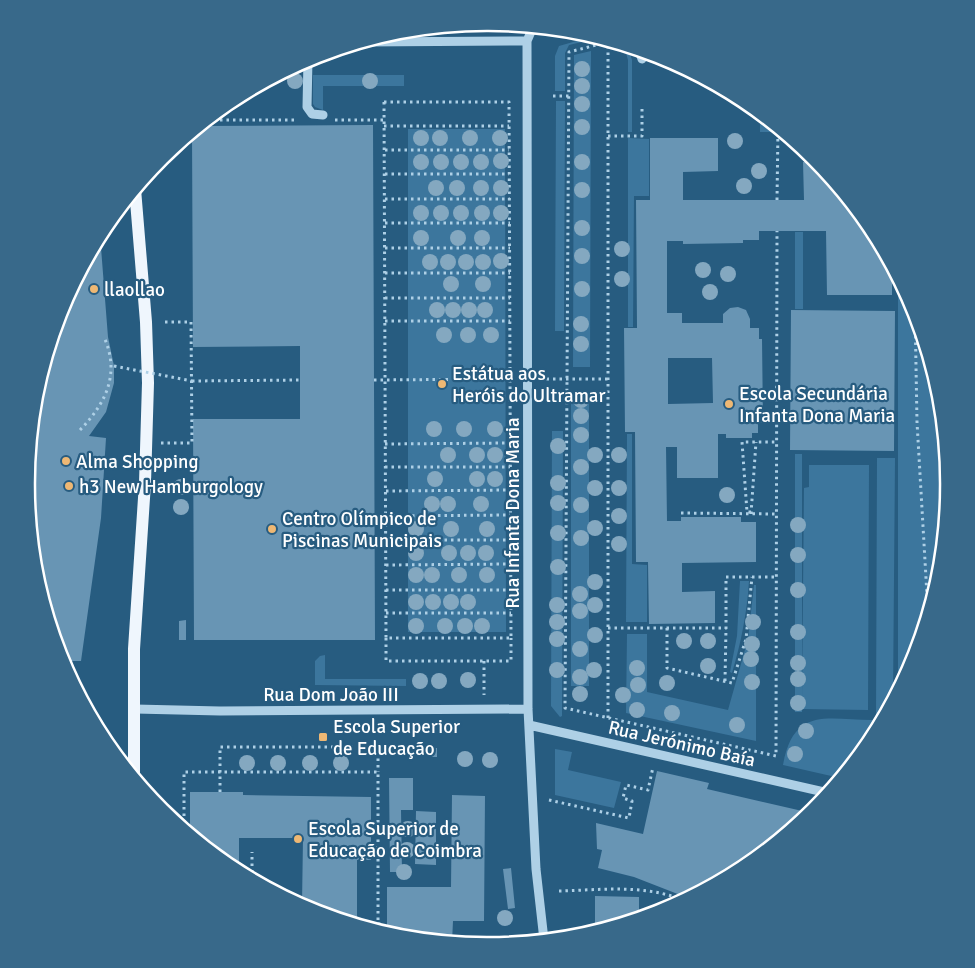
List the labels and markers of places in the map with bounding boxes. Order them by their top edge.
place label: llaollao [104,278,165,302]
marker: llaollao [88,283,100,295]
place label: Estátua aos Heróis do Ultramar [452,362,606,408]
marker: Estátua aos Heróis do Ultramar [436,378,448,390]
place label: Escola Secundária Infanta Dona Maria [739,382,895,428]
marker: Escola Secundária Infanta Dona Maria [723,398,735,410]
place label: Alma Shopping [76,450,198,474]
marker: Alma Shopping [60,455,72,467]
place label: h3 New Hamburgology [79,475,263,499]
marker: h3 New Hamburgology [63,480,75,492]
place label: Centro Olímpico de Piscinas Municipais [282,507,442,553]
marker: Centro Olímpico de Piscinas Municipais [266,523,278,535]
place label: Escola Superior de Educação [333,715,460,761]
marker: Escola Superior de Educação [317,731,329,743]
place label: Escola Superior de Educação de Coimbra [308,817,482,863]
marker: Escola Superior de Educação de Coimbra [292,833,304,845]

